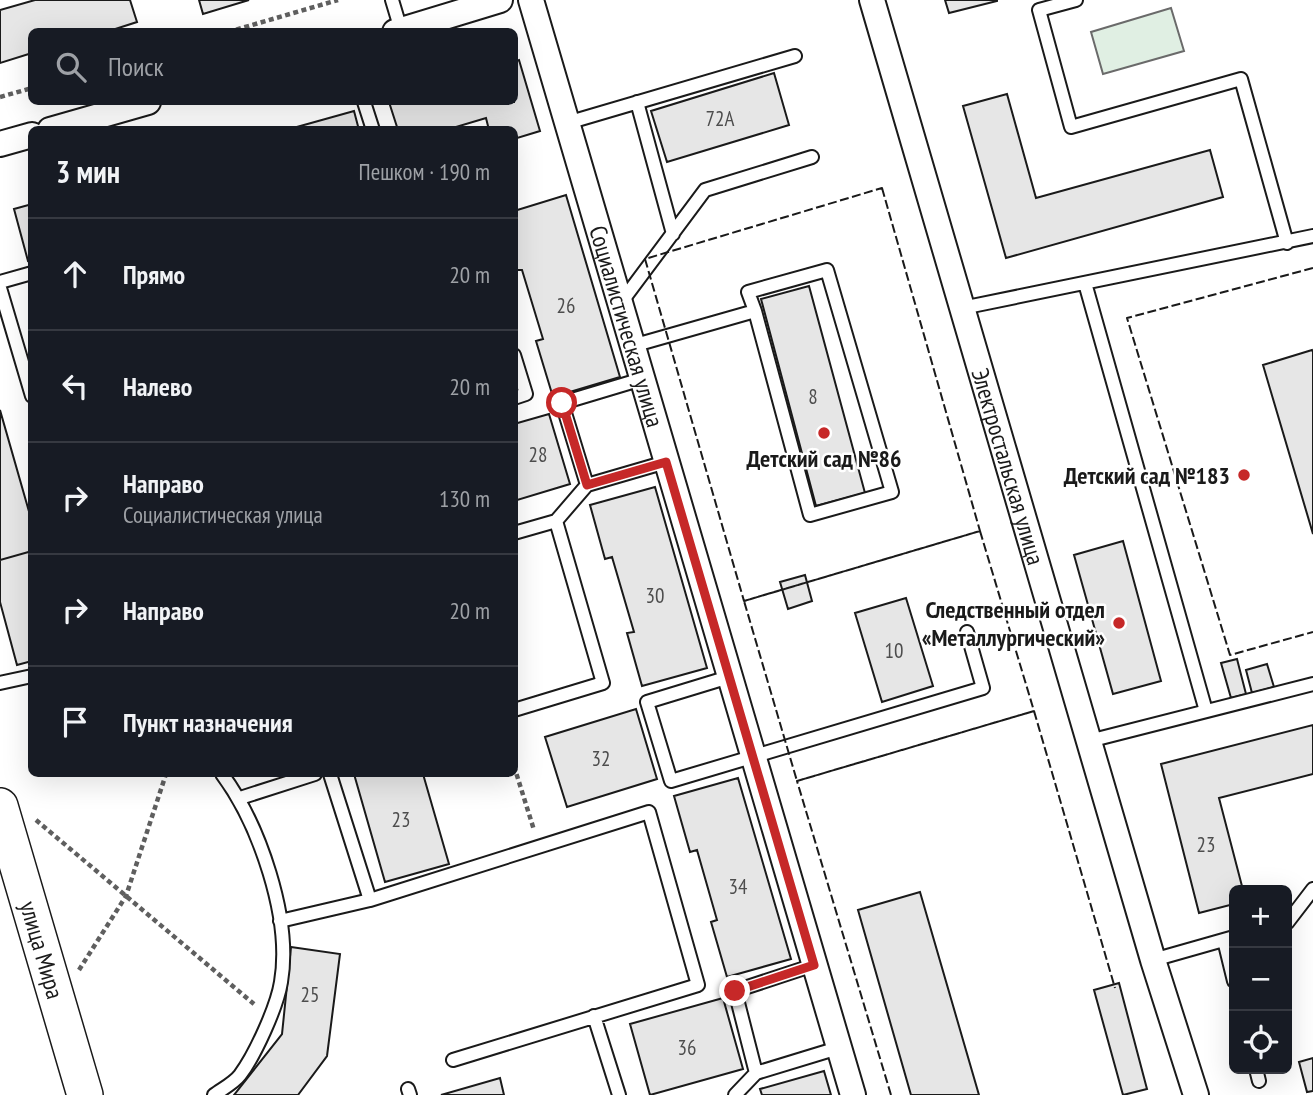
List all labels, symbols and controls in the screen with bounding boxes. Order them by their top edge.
search box [28,28,518,105]
icon: search [52,48,90,86]
text: Поиск [108,50,164,83]
house number: 72А [706,105,734,132]
text: 3 мин [56,152,120,191]
text: Пешком · 190 m [359,157,490,186]
street label: Социалистическая улица [583,222,671,431]
icon: ahead [56,255,94,293]
text: Прямо [123,258,185,291]
text: 20 m [449,260,490,289]
house number: 26 [557,292,575,319]
street label: Электростальская улица [965,365,1052,568]
icon: left [56,367,94,405]
text: Налево [123,370,192,403]
text: 20 m [449,372,490,401]
house number: 8 [808,383,818,410]
route start [546,387,577,418]
marker: Детский сад №86 [816,425,832,441]
house number: 28 [529,441,547,468]
place label: Детский сад №86 [747,443,901,474]
place label: Детский сад №183 [1064,460,1230,491]
text: Направо [123,467,204,500]
marker: Детский сад №183 [1236,467,1252,483]
icon: right [56,479,94,517]
text: 130 m [439,484,490,513]
text: Социалистическая улица [123,500,323,529]
house number: 30 [646,582,664,609]
icon: right [56,591,94,629]
text: Направо [123,594,204,627]
place label: Следственный отдел «Металлургический» [922,594,1105,653]
text: 20 m [449,596,490,625]
marker: Следственный отдел «Металлургический» [1111,615,1127,631]
house number: 10 [885,637,903,664]
icon: arrive [56,703,94,741]
text: Пункт назначения [123,706,293,739]
house number: 32 [592,745,610,772]
house number: 23 [392,806,410,833]
house number: 23 [1197,831,1215,858]
house number: 34 [729,873,748,900]
map controls [1229,885,1292,1074]
button: + [1229,885,1292,948]
street label: улица Мира [13,897,71,1002]
button: − [1229,948,1292,1011]
route end [719,975,750,1006]
house number: 25 [301,981,319,1008]
button: locate [1229,1011,1292,1074]
house number: 36 [678,1034,696,1061]

